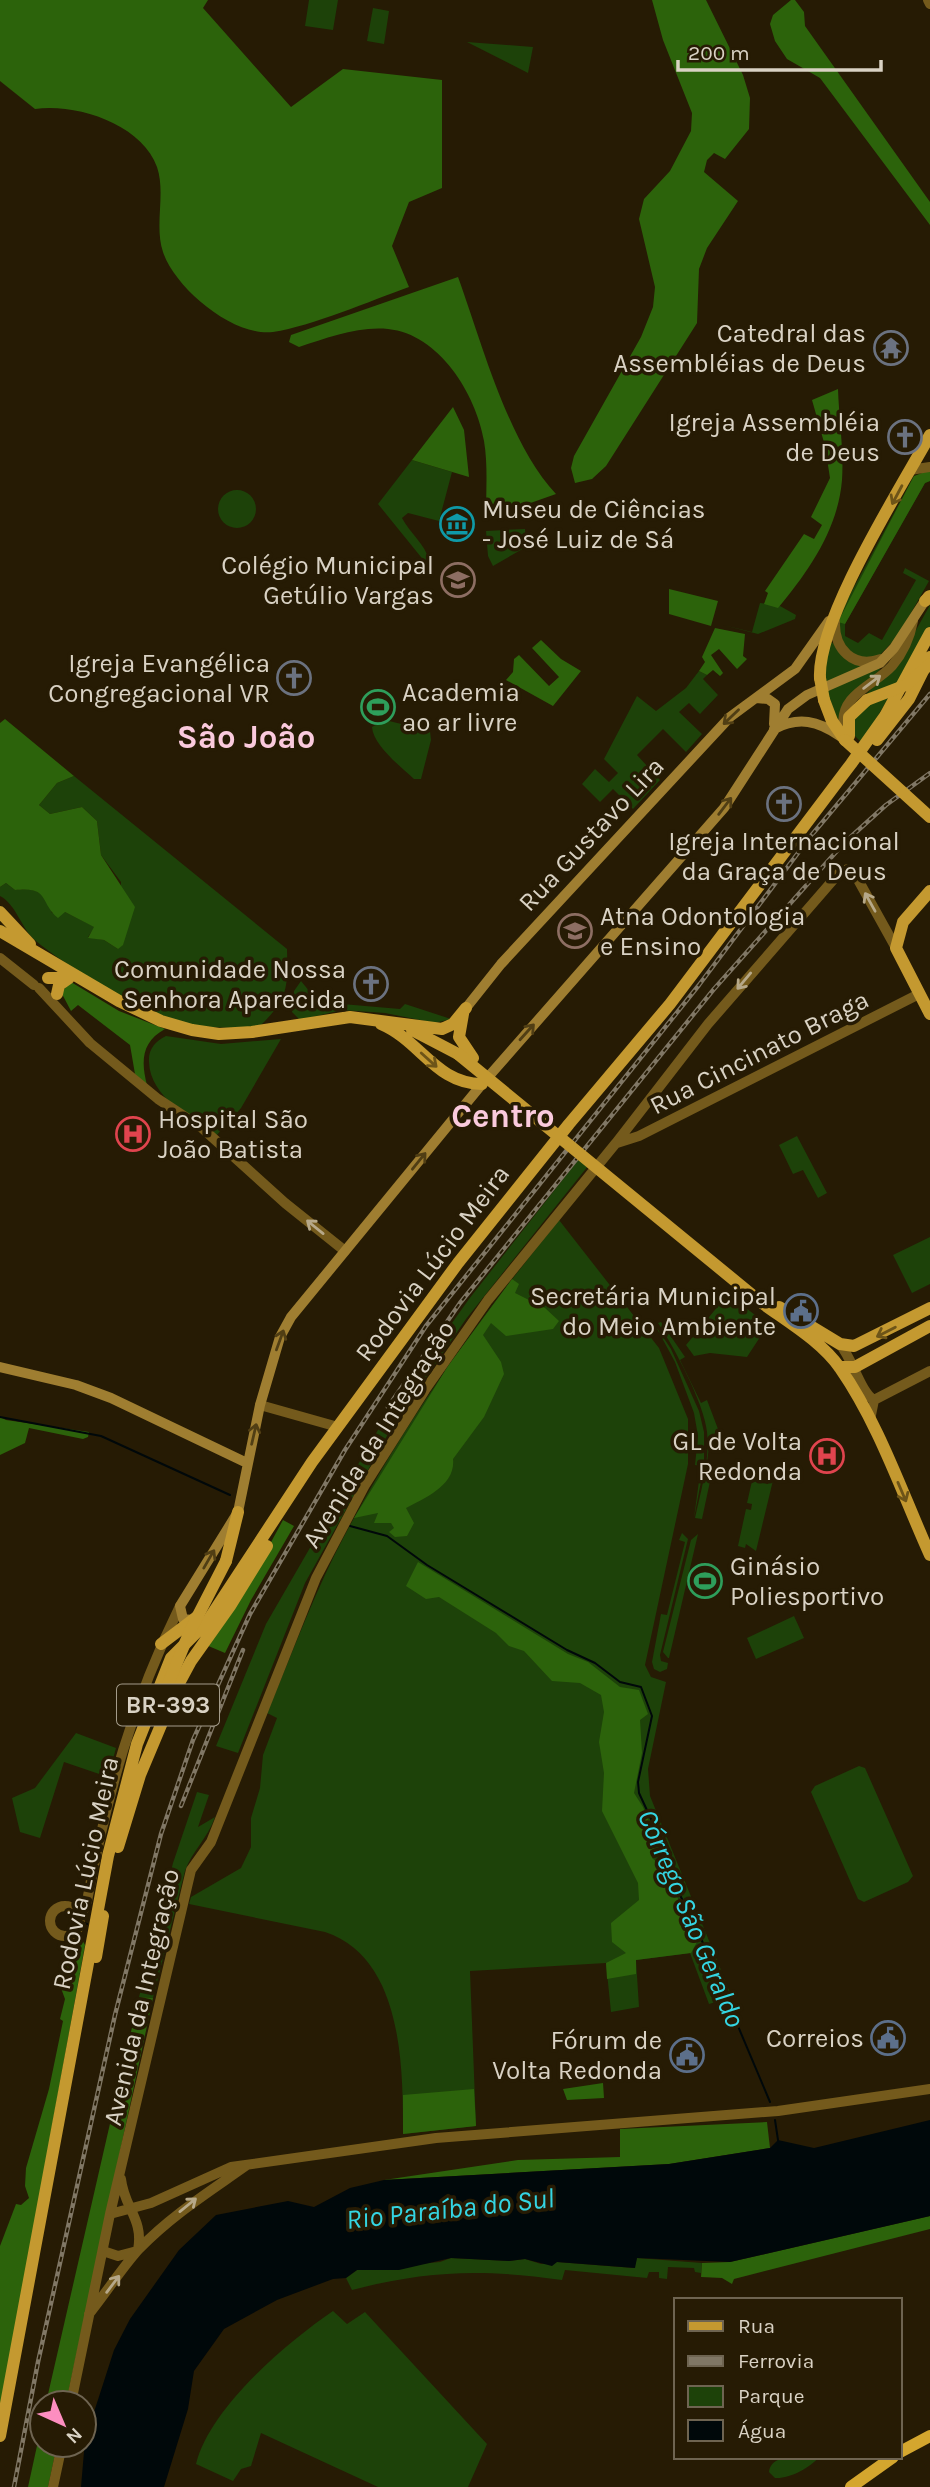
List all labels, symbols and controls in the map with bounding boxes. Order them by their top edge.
scale bar [678,28,881,72]
text: 200 m [688,41,750,65]
place label: Catedral das Assembléias de Deus [613,318,866,379]
temple icon: Catedral das Assembléias de Deus [872,329,910,367]
place label: Igreja Assembléia de Deus [669,407,880,468]
church icon: Igreja Assembléia de Deus [886,418,924,456]
one-way arrow [890,484,904,504]
place label: Museu de Ciências - José Luiz de Sá [482,494,706,555]
museum icon: Museu de Ciências - José Luiz de Sá [438,505,476,543]
place label: Colégio Municipal Getúlio Vargas [221,550,434,611]
school or university icon: Colégio Municipal Getúlio Vargas [439,561,477,599]
place label: Igreja Evangélica Congregacional VR [48,648,270,709]
church icon: Igreja Evangélica Congregacional VR [275,659,313,697]
one-way arrow [863,674,881,689]
place label: Academia ao ar livre [402,677,520,738]
sports icon: Academia ao ar livre [359,688,397,726]
one-way arrow [723,708,740,725]
district label: São João [177,718,315,756]
street label: Rua Gustavo Lira [512,751,671,918]
church icon: Igreja Internacional da Graça de Deus [765,785,803,823]
one-way arrow [717,796,732,815]
place label: Igreja Internacional da Graça de Deus [668,826,900,887]
one-way arrow [863,893,877,913]
place label: Atna Odontologia e Ensino [600,901,805,962]
school or university icon: Atna Odontologia e Ensino [556,912,594,950]
place label: Comunidade Nossa Senhora Aparecida [114,954,346,1015]
church icon: Comunidade Nossa Senhora Aparecida [352,965,390,1003]
one-way arrow [736,971,752,989]
street label: Rua Cincinato Braga [644,984,874,1121]
one-way arrow [519,1023,535,1041]
one-way arrow [420,1052,438,1068]
district label: Centro [451,1097,555,1135]
place label: Hospital São João Batista [158,1104,308,1165]
hospital icon: Hospital São João Batista [114,1115,152,1153]
one-way arrow [411,1152,427,1170]
street label: Rodovia Lúcio Meira [349,1159,516,1367]
one-way arrow [307,1219,325,1235]
place label: Secretária Municipal do Meio Ambiente [530,1281,776,1342]
public building icon: Secretária Municipal do Meio Ambiente [782,1292,820,1330]
street label: Avenida da Integração [296,1315,461,1554]
one-way arrow [876,1325,897,1339]
one-way arrow [274,1329,287,1351]
one-way arrow [248,1423,261,1446]
place label: GL de Volta Redonda [673,1426,802,1487]
hospital icon: GL de Volta Redonda [808,1437,846,1475]
one-way arrow [896,1481,909,1503]
one-way arrow [203,1549,216,1570]
place label: Ginásio Poliesportivo [730,1551,884,1612]
sports icon: Ginásio Poliesportivo [686,1562,724,1600]
road number: BR-393 [117,1685,219,1726]
street label: Rodovia Lúcio Meira [46,1754,125,1992]
water label: Córrego São Geraldo [631,1804,752,2032]
street label: Avenida da Integração [97,1866,186,2128]
public building icon: Correios [869,2019,907,2057]
place label: Correios [766,2023,864,2054]
place label: Fórum de Volta Redonda [492,2025,662,2086]
public building icon: Fórum de Volta Redonda [668,2036,706,2074]
water label: Rio Paraíba do Sul [344,2181,556,2236]
one-way arrow [178,2197,196,2213]
one-way arrow [105,2275,120,2294]
legend [674,2298,902,2459]
text: Rua [738,2314,775,2338]
text: Ferrovia [738,2349,814,2373]
text: Parque [738,2384,805,2408]
north arrow [28,2389,98,2459]
text: Água [738,2419,786,2443]
text: N [62,2423,87,2448]

